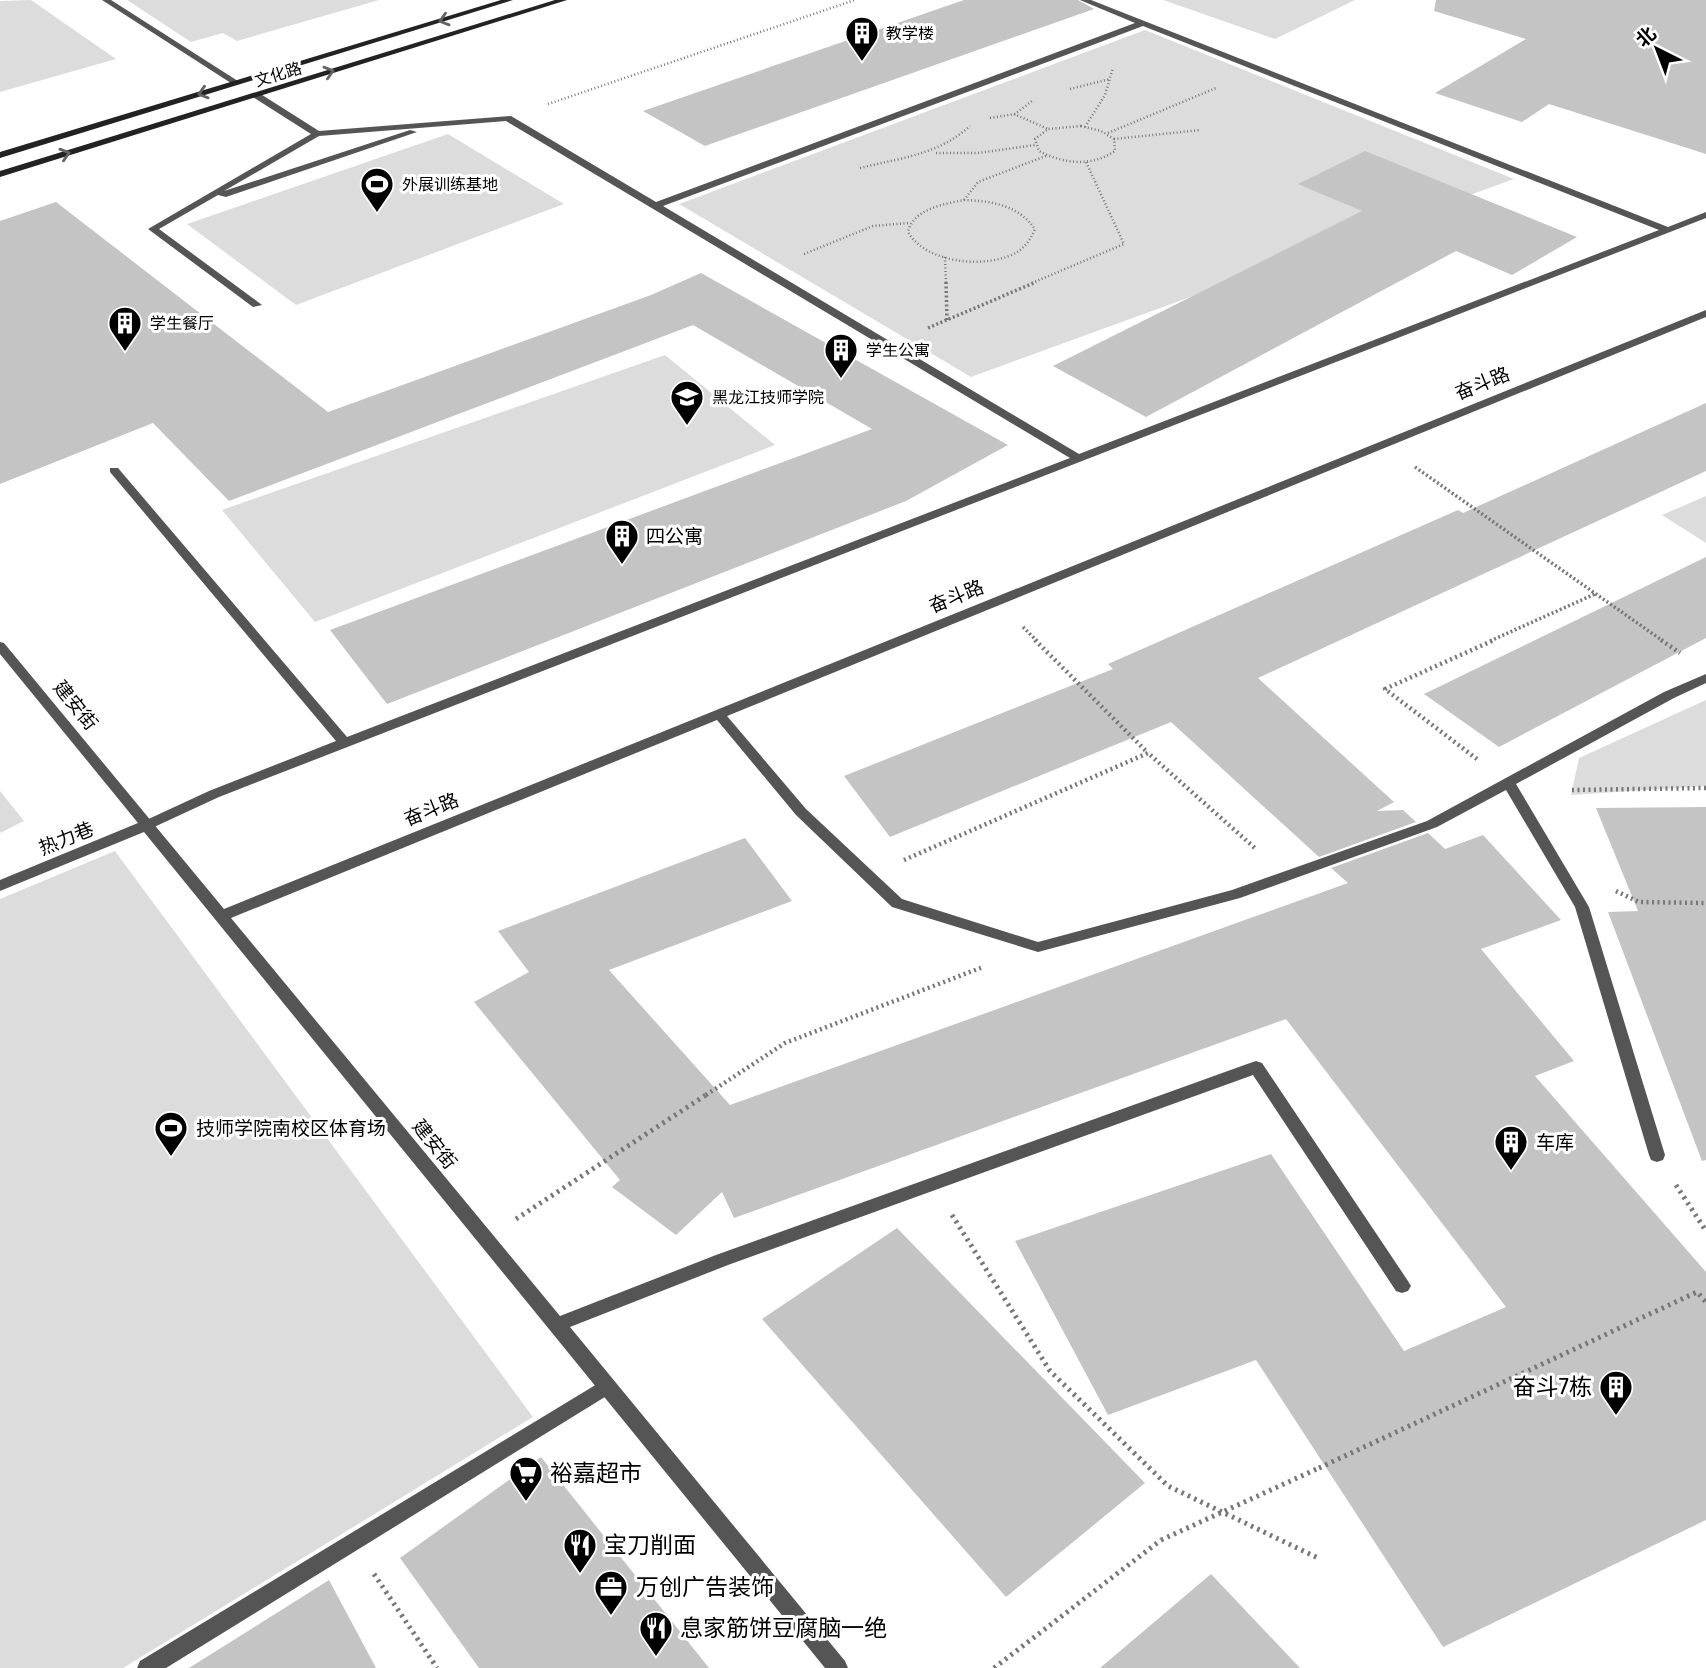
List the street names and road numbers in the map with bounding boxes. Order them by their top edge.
street label: 文化路 [252,58,304,91]
street label: 奋斗路 [1451,362,1513,405]
street label: 奋斗路 [925,575,987,618]
street label: 建安街 [49,676,102,735]
street label: 奋斗路 [400,788,462,831]
street label: 热力巷 [35,817,97,860]
street label: 建安街 [408,1115,461,1174]

